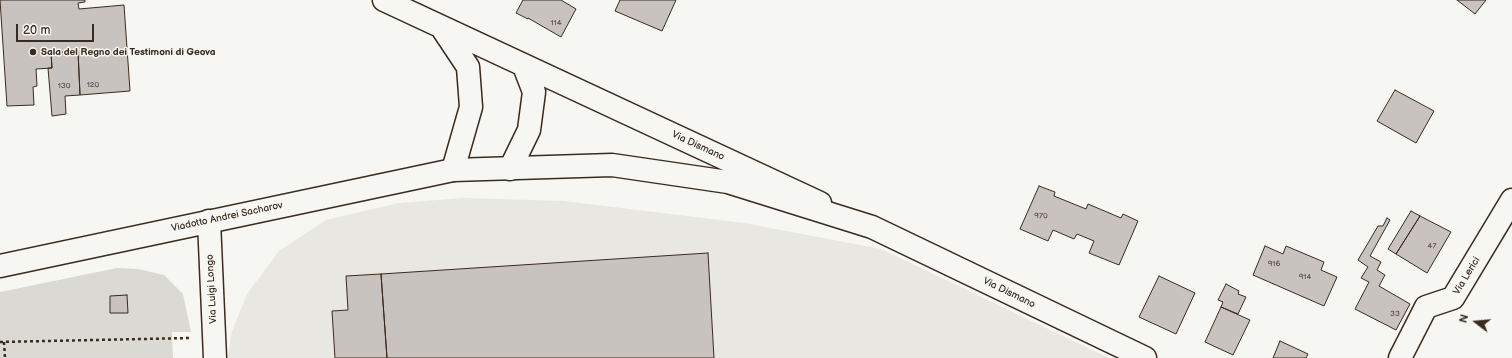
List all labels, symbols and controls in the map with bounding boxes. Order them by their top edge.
scale bar [18,16,96,42]
house number: 114 [550,18,562,28]
text: 20 m [23,23,50,38]
place label: Sala del Regno dei Testimoni di Geova [41,46,215,58]
marker: Sala del Regno dei Testimoni di Geova [28,47,38,57]
house number: 120 [87,80,99,90]
house number: 130 [58,81,70,91]
street label: Via Dismano [670,129,726,163]
street label: Viadotto Andrei Sacharov [170,199,284,235]
house number: 970 [1034,211,1048,221]
house number: 47 [1428,241,1436,251]
street label: Via Luigi Longo [204,254,220,324]
street label: Via Lerici [1451,255,1483,297]
house number: 916 [1268,259,1280,269]
house number: 914 [1299,272,1311,282]
street label: Via Dismano [981,275,1037,311]
north arrow [1456,302,1496,342]
house number: 33 [1390,309,1400,319]
text: N [1457,313,1471,324]

